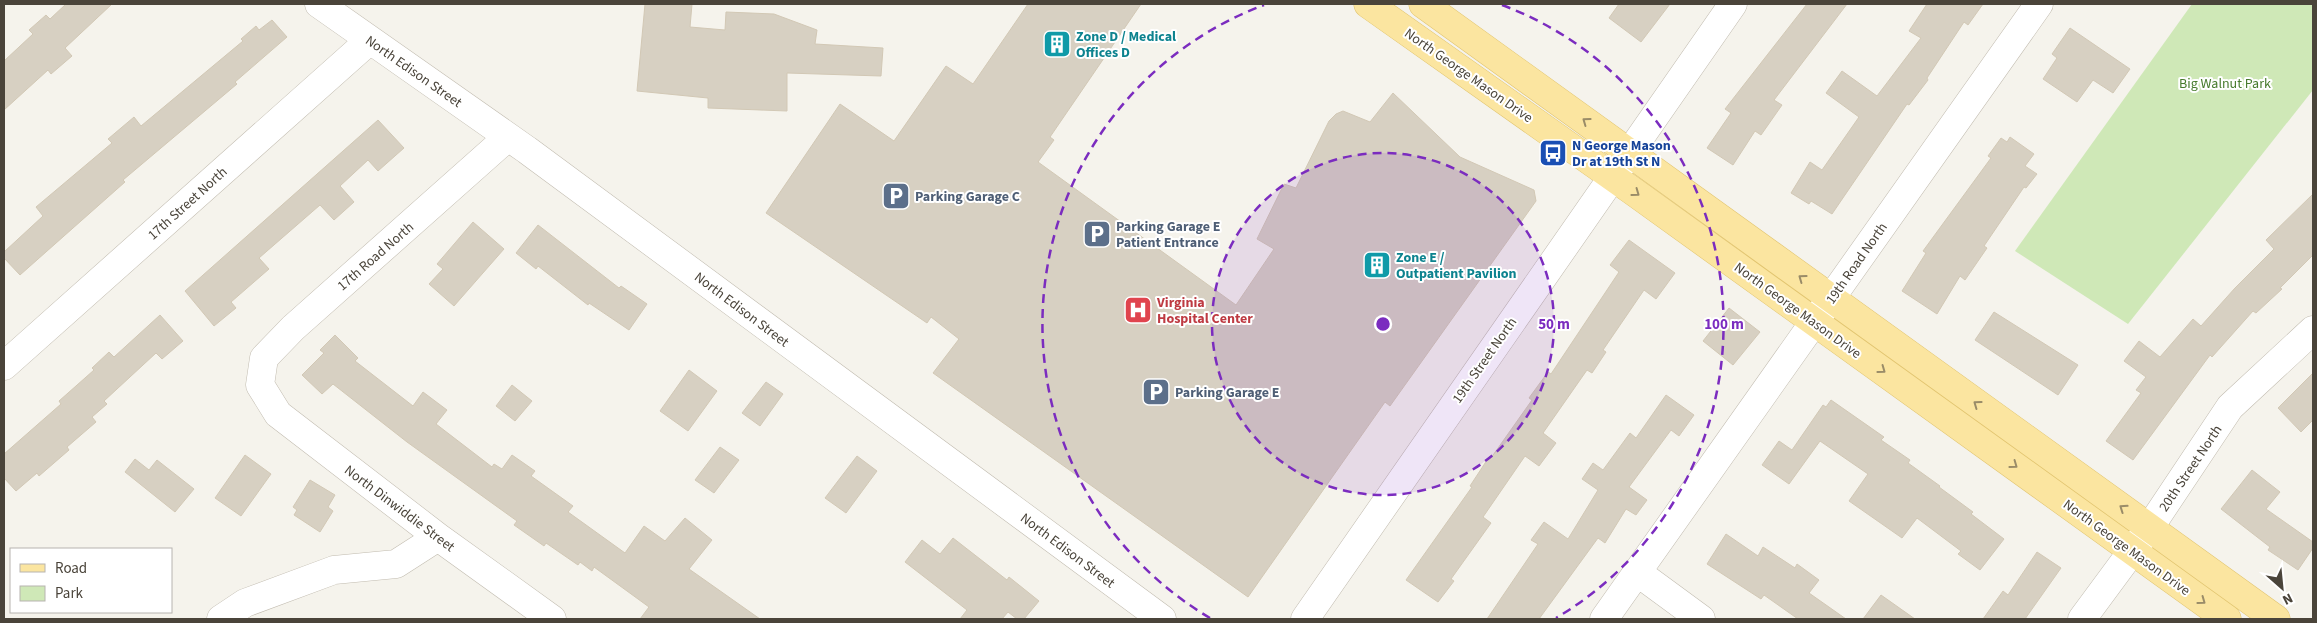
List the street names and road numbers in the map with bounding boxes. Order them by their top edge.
street label: North George Mason Drive [1400,24,1537,128]
street label: North Edison Street [361,31,466,113]
street label: 17th Street North [144,163,232,245]
street label: 17th Road North [333,218,418,296]
street label: 19th Road North [1821,219,1892,309]
street label: North George Mason Drive [1730,258,1865,364]
street label: North Edison Street [690,267,793,352]
street label: 19th Street North [1448,314,1522,408]
street label: 20th Street North [2154,421,2227,516]
street label: North Dinwiddie Street [340,461,459,557]
street label: North George Mason Drive [2059,495,2194,601]
street label: North Edison Street [1016,508,1119,593]

